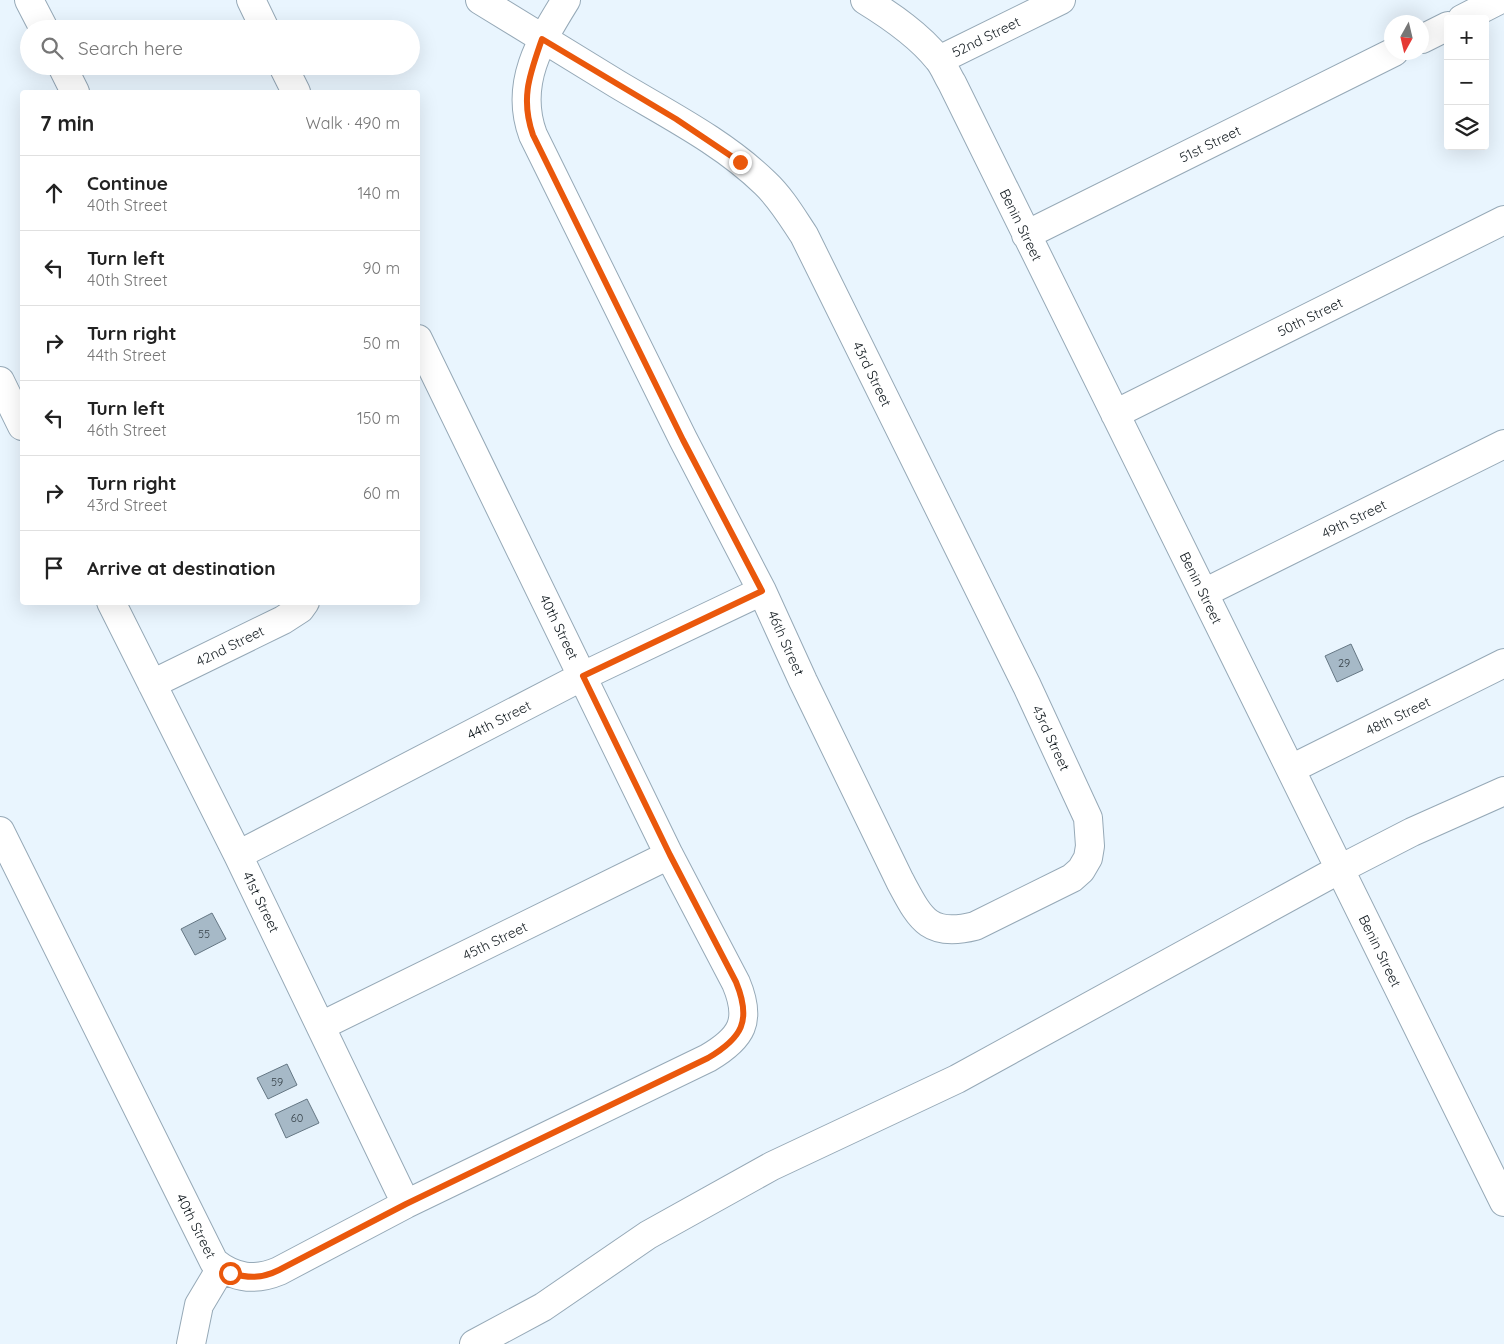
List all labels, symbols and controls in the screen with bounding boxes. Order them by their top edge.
street label: 52nd Street [949,13,1023,61]
north arrow [1384,15,1429,60]
map controls [1444,15,1489,150]
button: + [1444,15,1489,60]
search box [20,20,420,75]
icon: search [38,34,66,62]
text: Search here [78,36,183,60]
button: − [1444,60,1489,105]
button: layers [1444,105,1489,150]
text: 7 min [40,110,94,136]
text: Walk · 490 m [305,113,400,133]
street label: 51st Street [1176,121,1244,167]
route end [729,151,752,174]
text: Continue [87,171,168,195]
icon: ahead [40,179,68,207]
text: 140 m [357,183,400,203]
street label: Benin Street [996,186,1046,264]
text: 40th Street [87,195,168,215]
text: Turn left [87,246,165,270]
icon: left [40,254,68,282]
text: 90 m [363,258,400,278]
text: 40th Street [87,270,168,290]
street label: 50th Street [1274,293,1346,341]
text: Turn right [87,321,176,345]
icon: right [40,329,68,357]
text: 50 m [363,333,400,353]
street label: 43rd Street [848,338,896,410]
text: 44th Street [87,345,166,365]
text: Turn left [87,396,165,420]
icon: left [40,404,68,432]
text: 150 m [357,408,400,428]
text: 46th Street [87,420,167,440]
text: Turn right [87,471,176,495]
icon: right [40,479,68,507]
text: 60 m [363,483,400,503]
text: 43rd Street [87,495,167,515]
street label: 49th Street [1319,496,1389,542]
street label: Benin Street [1176,549,1226,627]
icon: arrive [40,554,68,582]
text: Arrive at destination [87,556,276,580]
street label: 40th Street [535,591,583,663]
street label: 46th Street [764,608,808,679]
street label: 42nd Street [193,622,267,670]
house number: 29 [1338,656,1350,670]
street label: 48th Street [1363,693,1433,739]
street label: 44th Street [464,696,534,744]
street label: 43rd Street [1028,702,1074,774]
street label: 41st Street [238,868,284,936]
street label: Benin Street [1355,912,1405,990]
street label: 45th Street [460,917,531,964]
house number: 55 [198,927,210,941]
house number: 59 [271,1075,283,1089]
house number: 60 [291,1111,303,1125]
street label: 40th Street [172,1191,220,1262]
route start [219,1262,242,1285]

